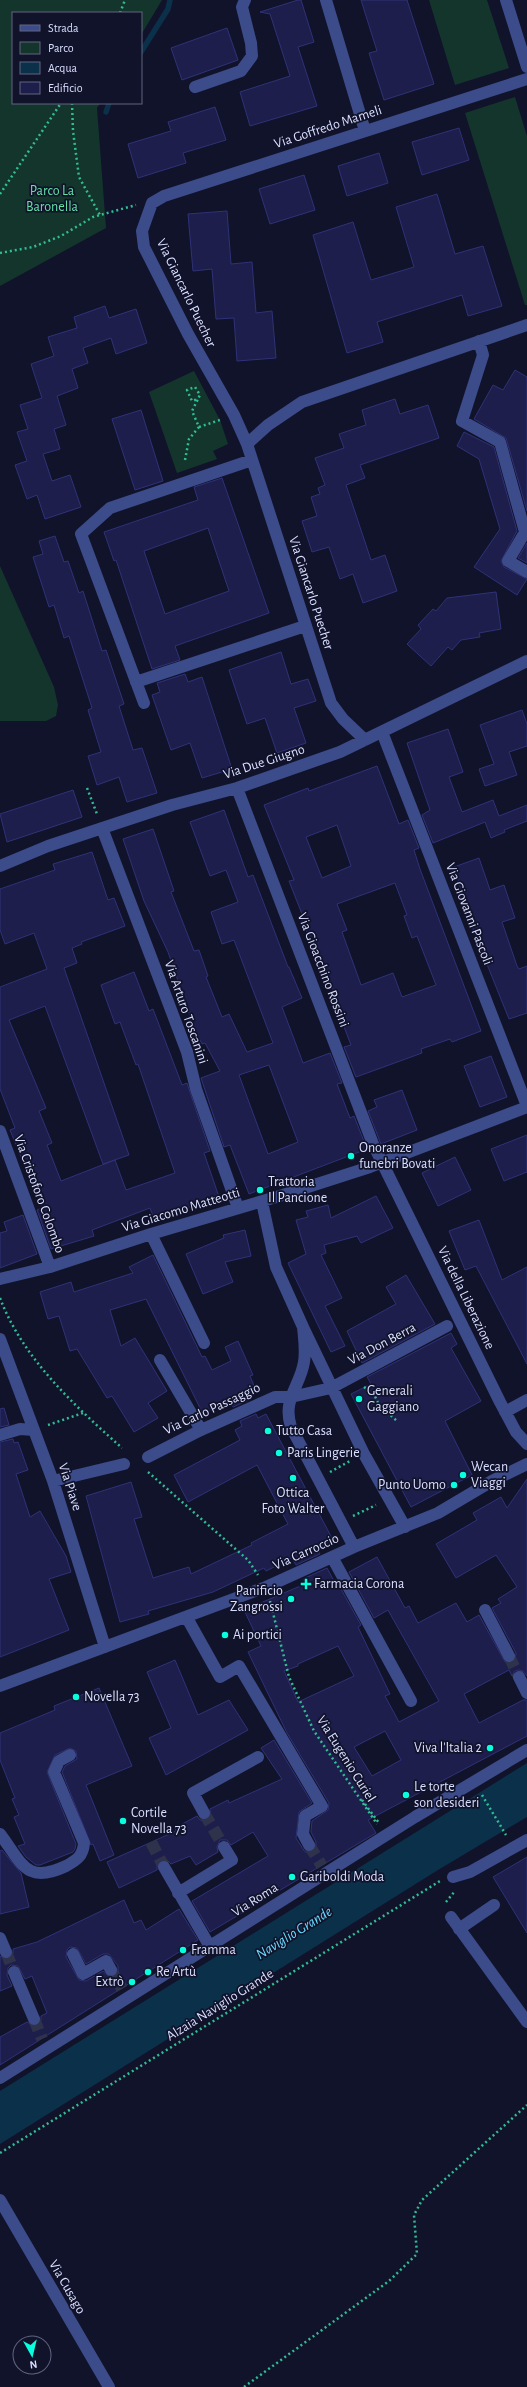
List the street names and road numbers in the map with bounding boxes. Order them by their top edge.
street label: Via Goffredo Mameli [272,103,384,151]
street label: Via Giancarlo Puecher [154,237,218,350]
street label: Via Giancarlo Puecher [286,535,336,652]
street label: Via Due Giugno [221,742,307,782]
street label: Via Giovanni Pascoli [443,861,495,967]
street label: Via Gioacchino Rossini [295,911,351,1029]
street label: Via Arturo Toscanini [162,958,210,1066]
street label: Via Cristoforo Colombo [11,1133,67,1255]
street label: Via Giacomo Matteotti [120,1185,242,1235]
street label: Via della Liberazione [435,1244,497,1352]
street label: Via Don Berra [346,1320,419,1368]
street label: Via Carlo Passaggio [161,1380,263,1438]
street label: Via Piave [56,1461,84,1513]
street label: Via Carroccio [271,1531,341,1573]
street label: Via Eugenio Curiel [314,1713,378,1805]
street label: Via Roma [229,1880,281,1920]
street label: Alzaia Naviglio Grande [164,1966,276,2044]
street label: Via Cusago [46,2258,88,2316]

